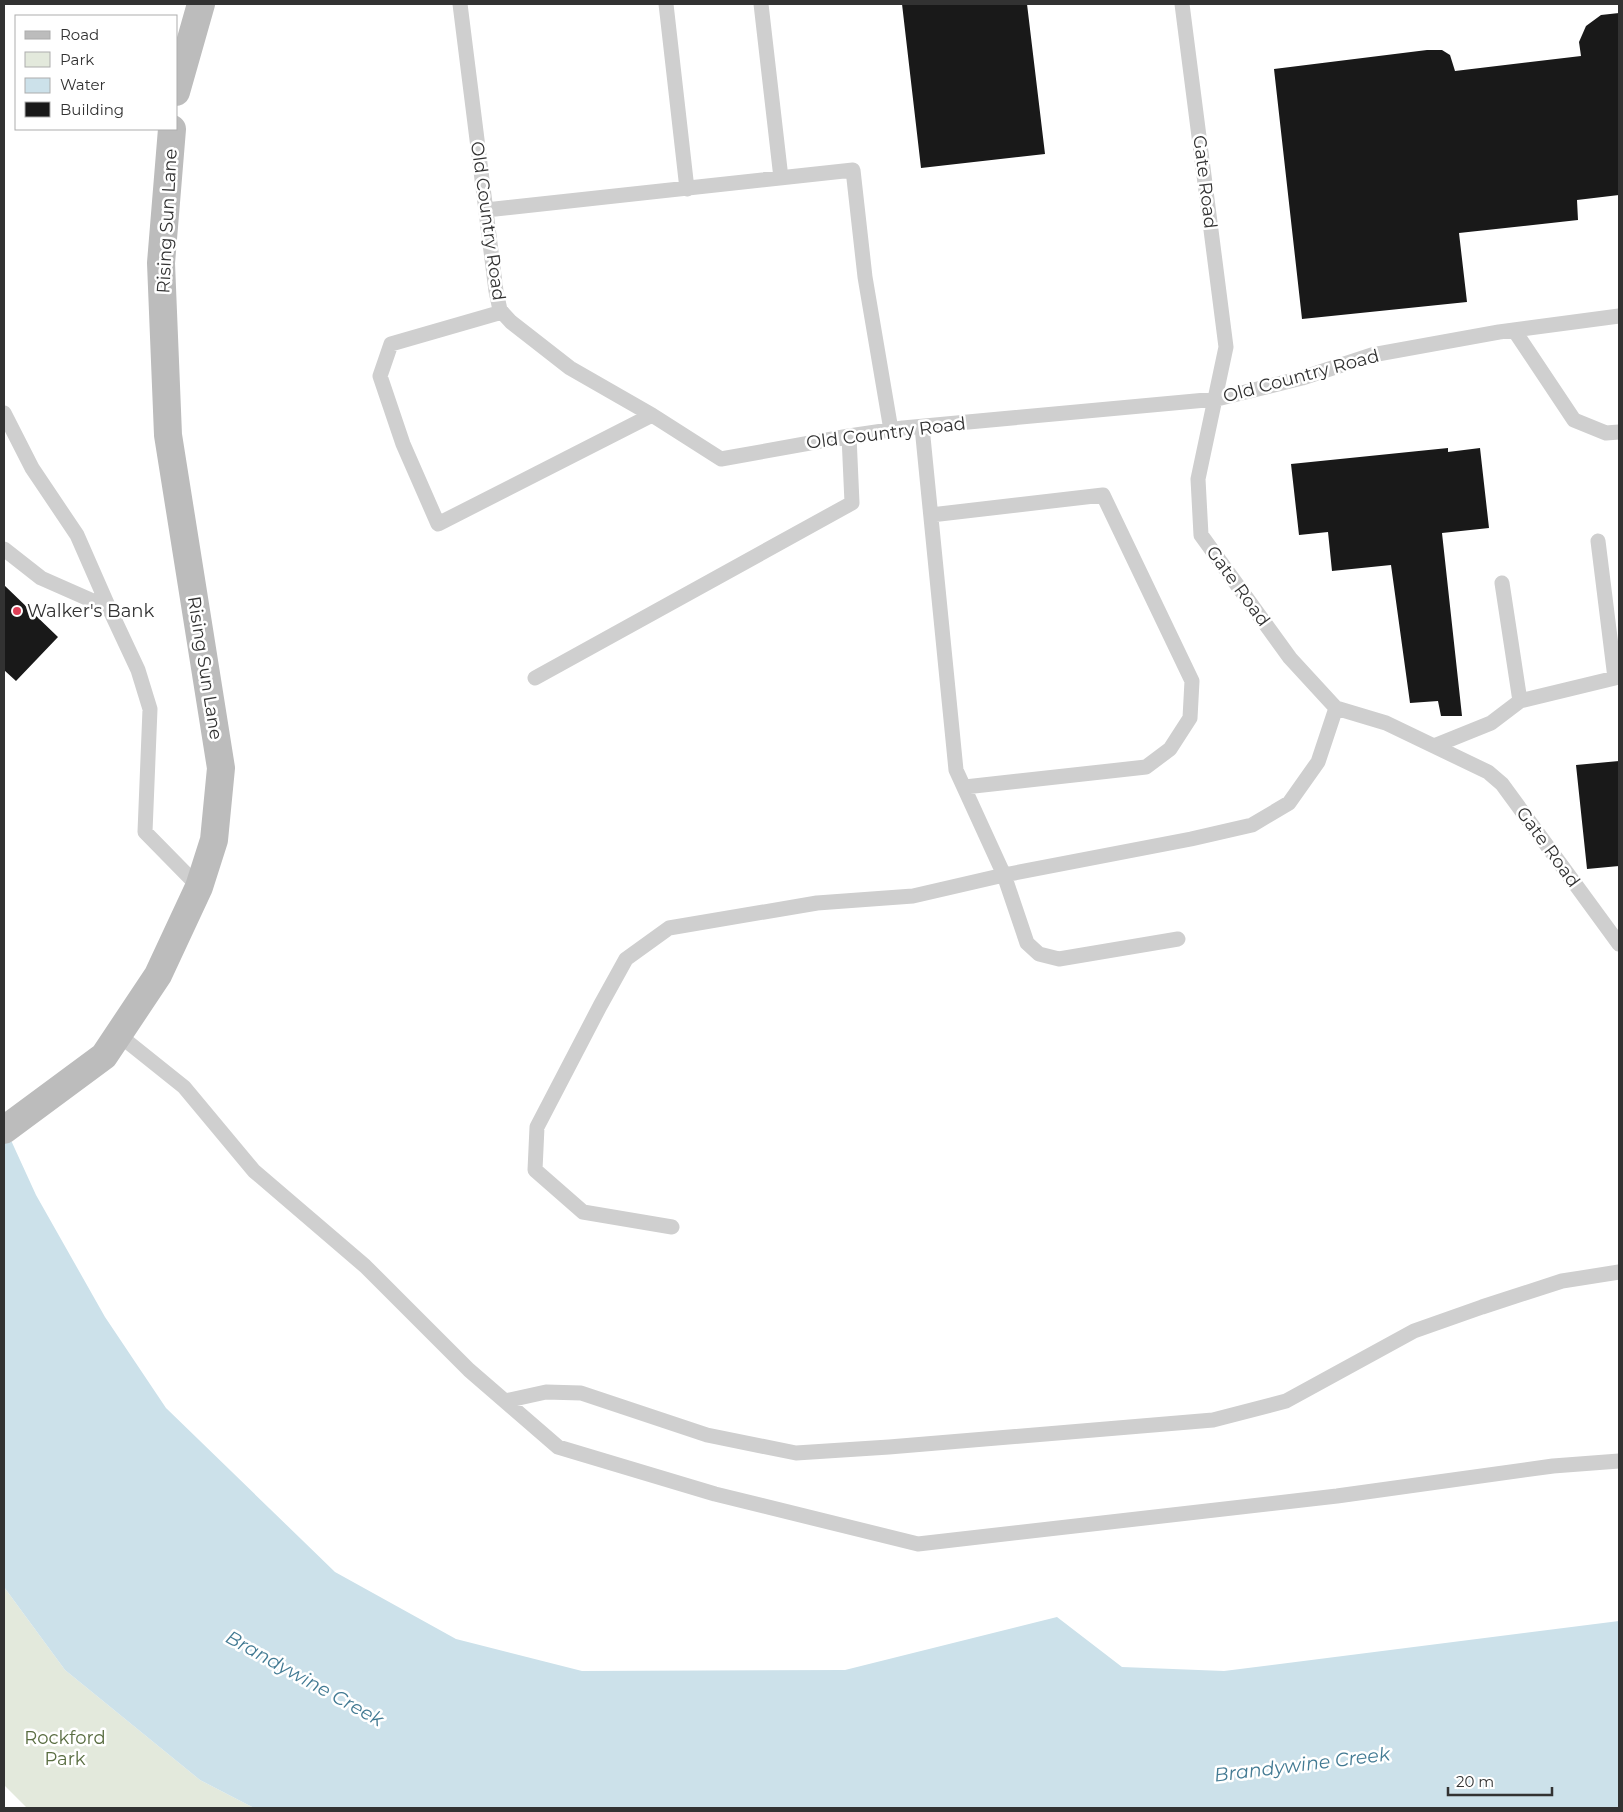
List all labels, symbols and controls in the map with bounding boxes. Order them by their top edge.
legend [15,15,178,130]
text: Road [60,25,99,44]
text: Park [60,50,94,69]
text: Water [60,75,106,94]
text: Building [60,100,124,119]
street label: Gate Road [1188,134,1222,230]
street label: Old Country Road [466,140,510,302]
street label: Rising Sun Lane [152,148,182,294]
street label: Old Country Road [1221,345,1381,407]
street label: Old Country Road [805,412,967,454]
street label: Gate Road [1201,541,1275,631]
street label: Rising Sun Lane [183,595,227,741]
place label: Walker's Bank [27,600,154,622]
marker: Walker's Bank [11,605,23,617]
street label: Gate Road [1511,802,1585,892]
water label: Brandywine Creek [222,1626,388,1732]
park label: Rockford Park [24,1727,106,1770]
water label: Brandywine Creek [1213,1742,1392,1787]
scale bar [1448,1764,1552,1796]
text: 20 m [1456,1772,1494,1791]

